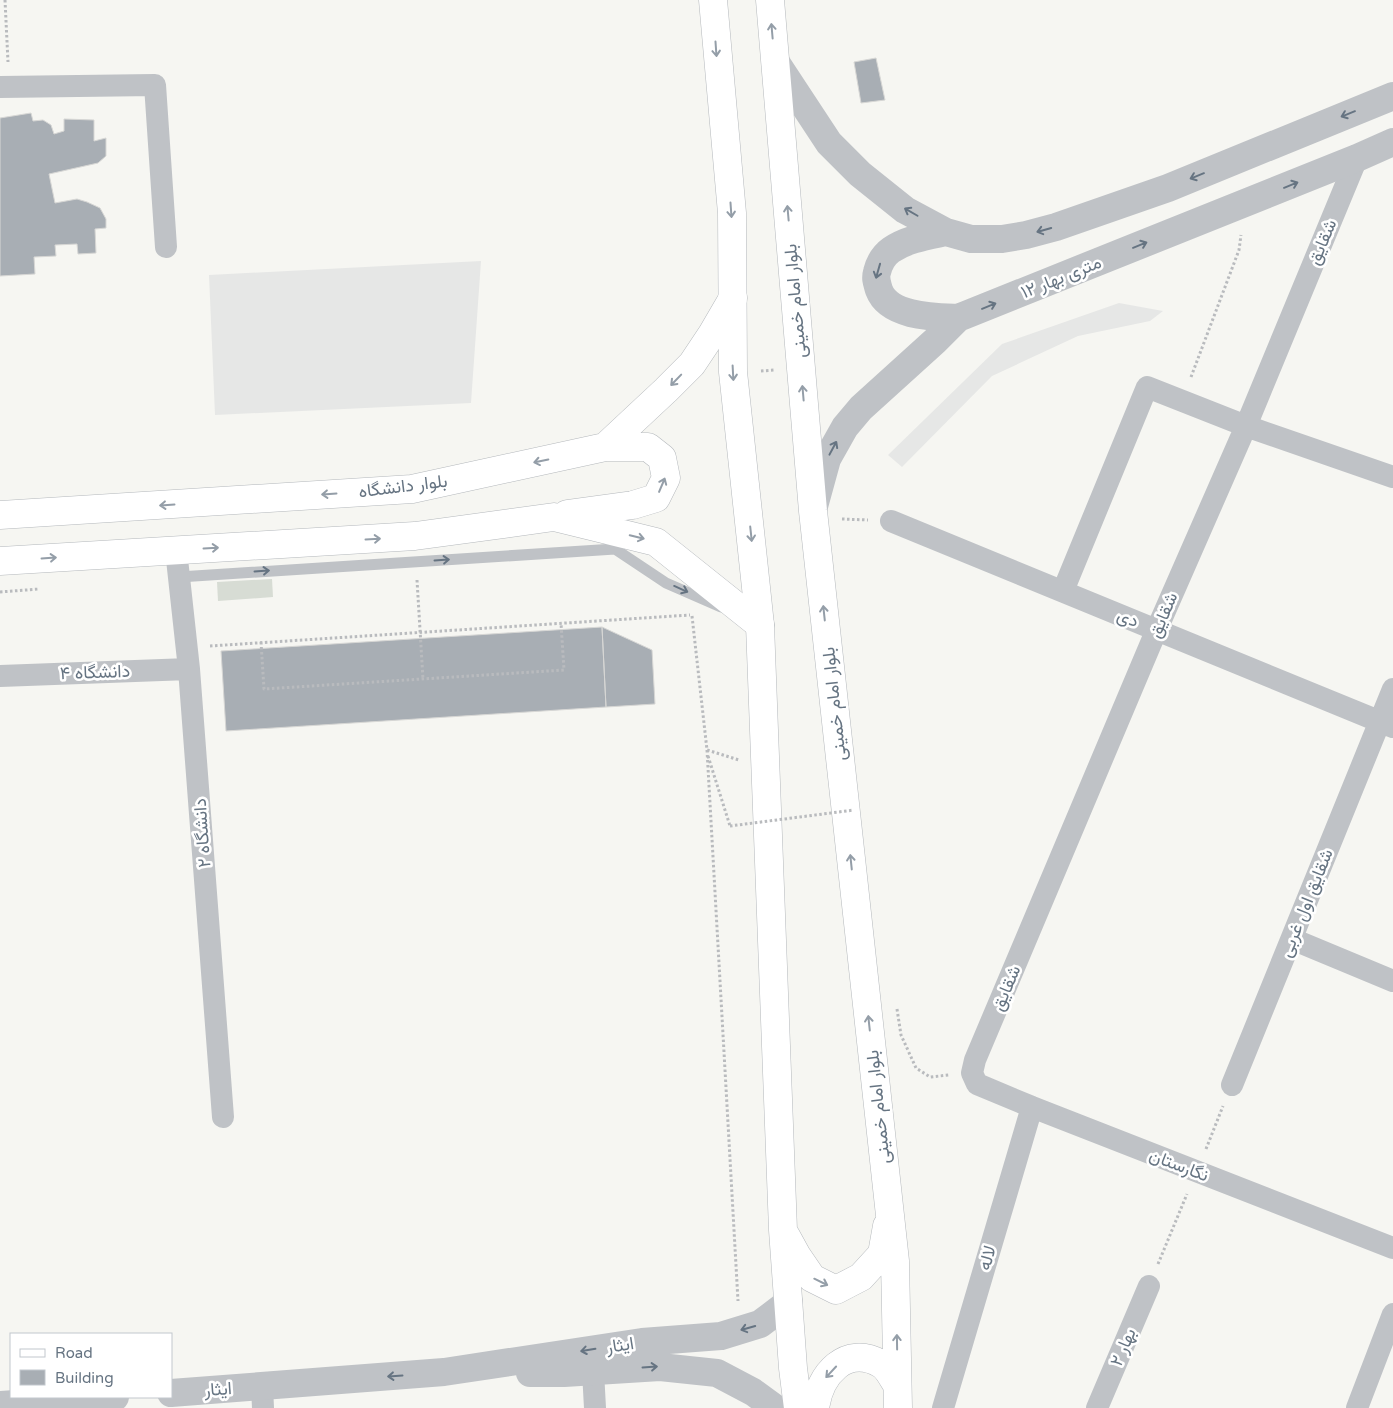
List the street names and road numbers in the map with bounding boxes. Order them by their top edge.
street label: شقایق [1303,216,1341,268]
street label: بلوار امام خمینی [779,243,812,359]
street label: ۱۲ متری بهار [1018,251,1104,303]
street label: بلوار دانشگاه [357,470,449,502]
street label: شقایق [1144,589,1182,641]
street label: دی [1114,604,1142,632]
street label: بلوار امام خمینی [817,646,852,762]
street label: دانشگاه ۴ [59,660,131,684]
street label: دانشگاه ۲ [189,798,215,868]
street label: شقایق اول غربی [1274,846,1338,960]
street label: شقایق [987,962,1025,1014]
street label: بلوار امام خمینی [861,1049,896,1165]
street label: نگارستان [1146,1144,1212,1186]
street label: لاله [973,1243,1001,1273]
street label: بهار ۲ [1105,1325,1141,1369]
street label: ایثار [604,1332,635,1358]
street label: ایثار [202,1377,233,1401]

